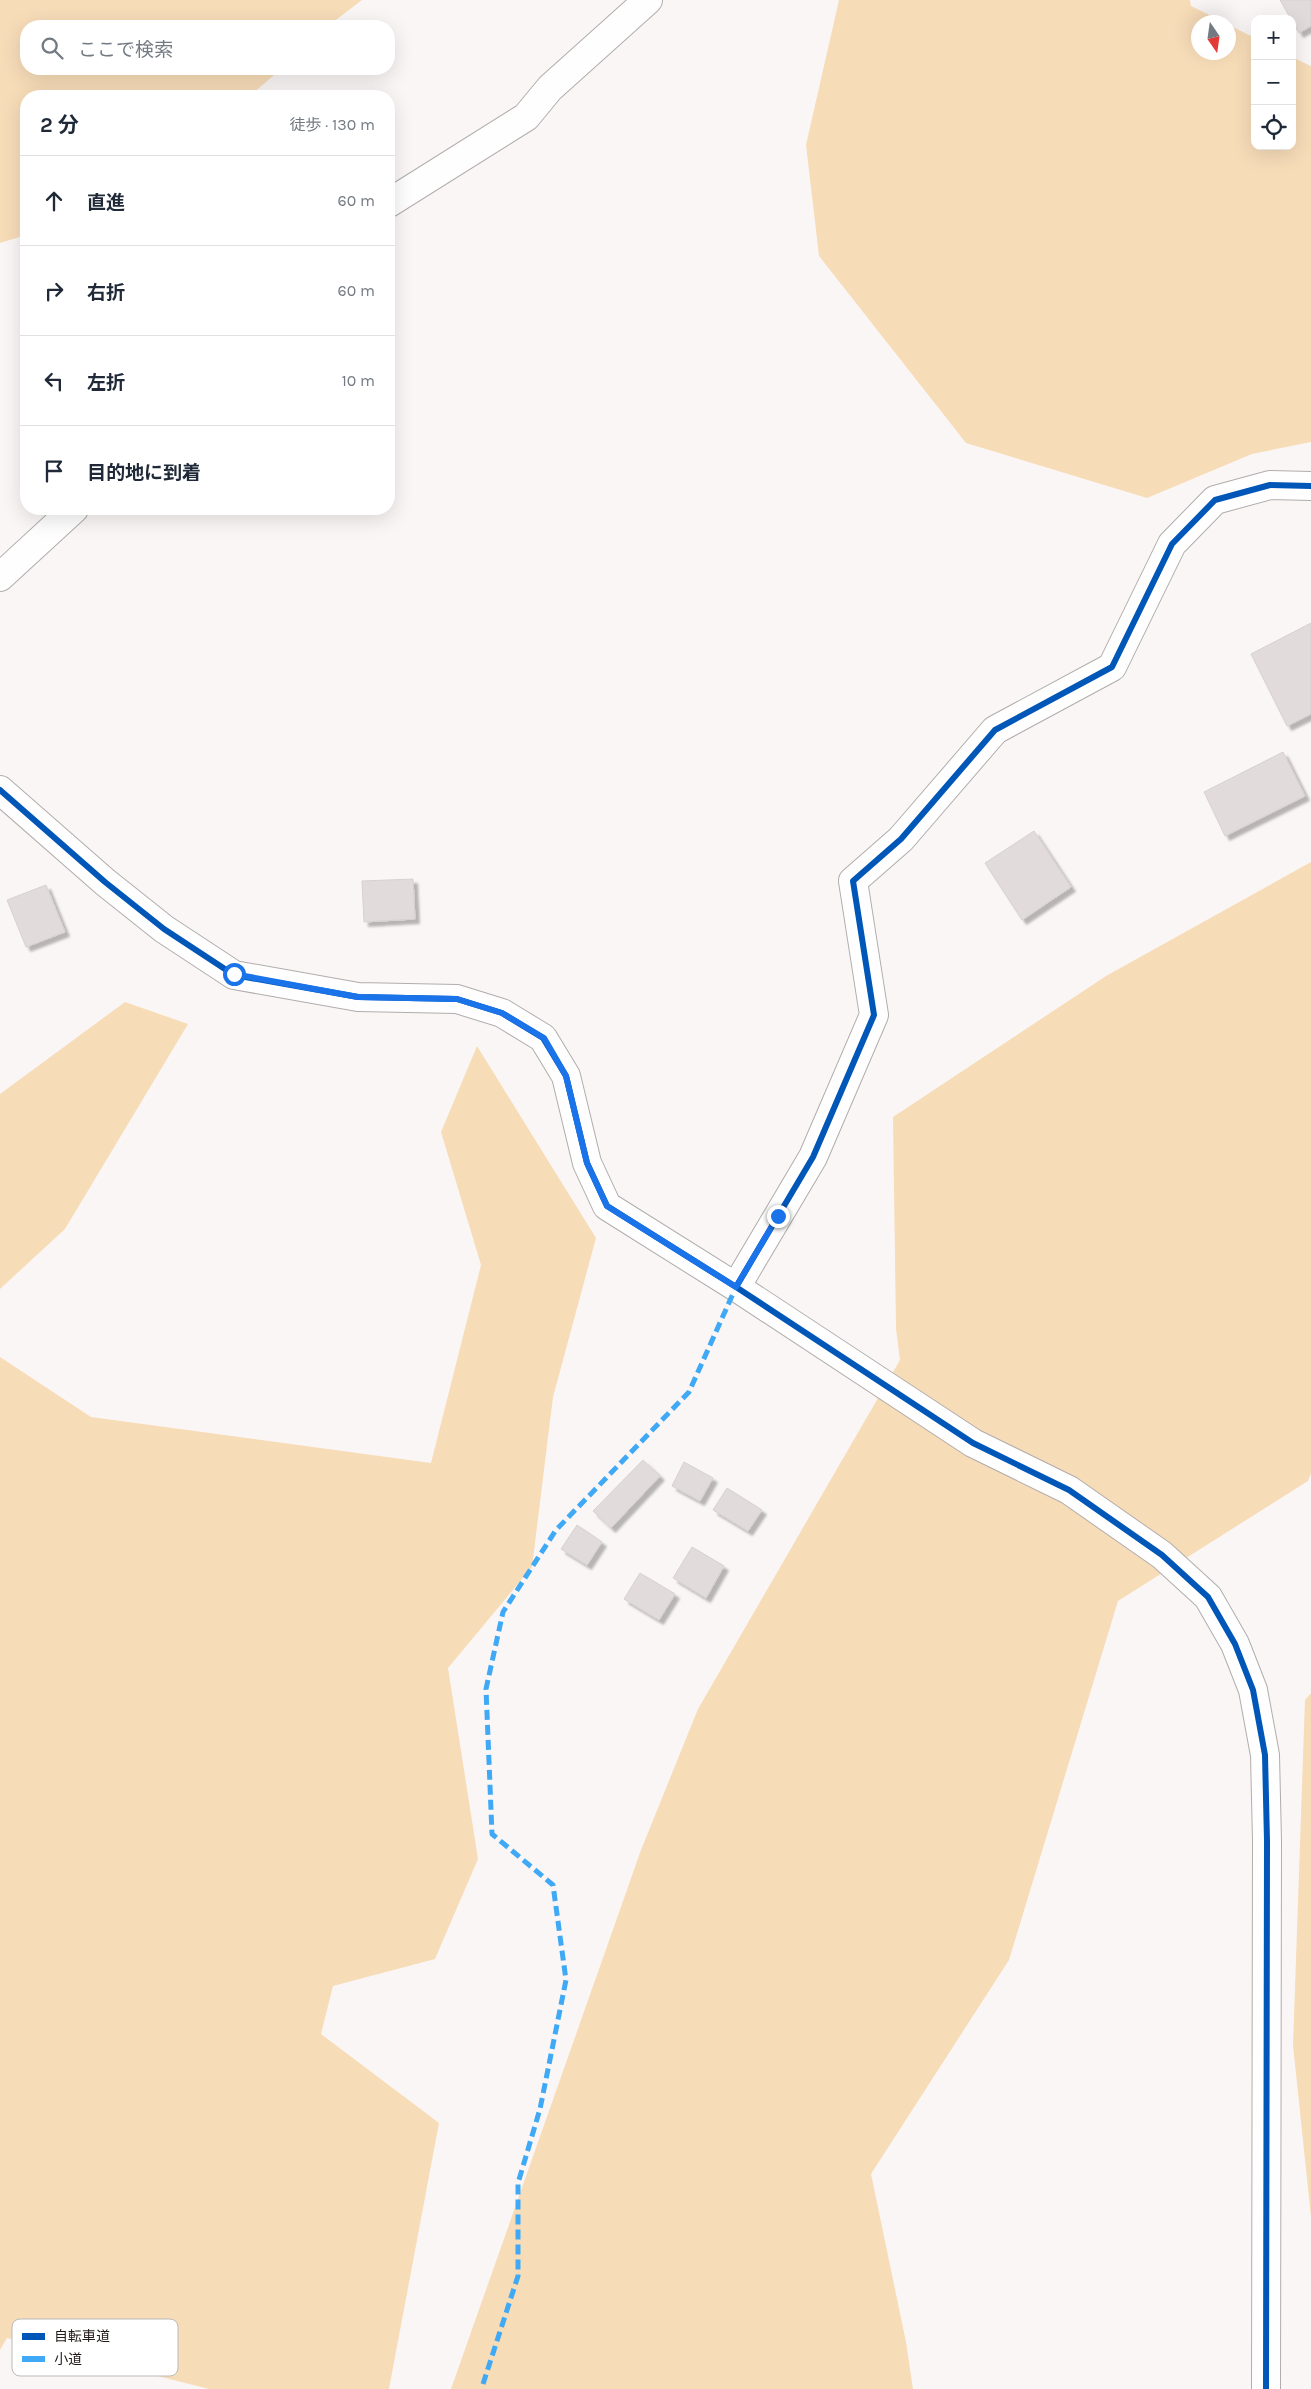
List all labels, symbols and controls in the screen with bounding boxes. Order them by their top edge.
north arrow [1191,15,1236,60]
map controls [1251,15,1296,150]
button: + [1251,15,1296,60]
search box [20,20,395,75]
icon: search [38,34,66,62]
text: ここで検索 [78,39,173,61]
button: − [1251,60,1296,105]
button: locate [1251,105,1296,150]
text: 2 分 [40,113,79,137]
text: 徒歩 · 130 m [290,115,375,134]
icon: ahead [40,187,68,215]
text: 60 m [338,191,375,210]
text: 直進 [87,192,125,214]
icon: right [40,277,68,305]
text: 60 m [338,281,375,300]
text: 右折 [87,282,125,304]
icon: left [40,367,68,395]
text: 10 m [341,371,375,390]
text: 左折 [87,372,125,394]
icon: arrive [40,457,68,485]
text: 目的地に到着 [87,462,201,484]
route start [223,963,246,986]
route end [767,1205,790,1228]
legend [12,2319,178,2376]
text: 自転車道 [54,2328,110,2345]
text: 小道 [54,2351,82,2368]

